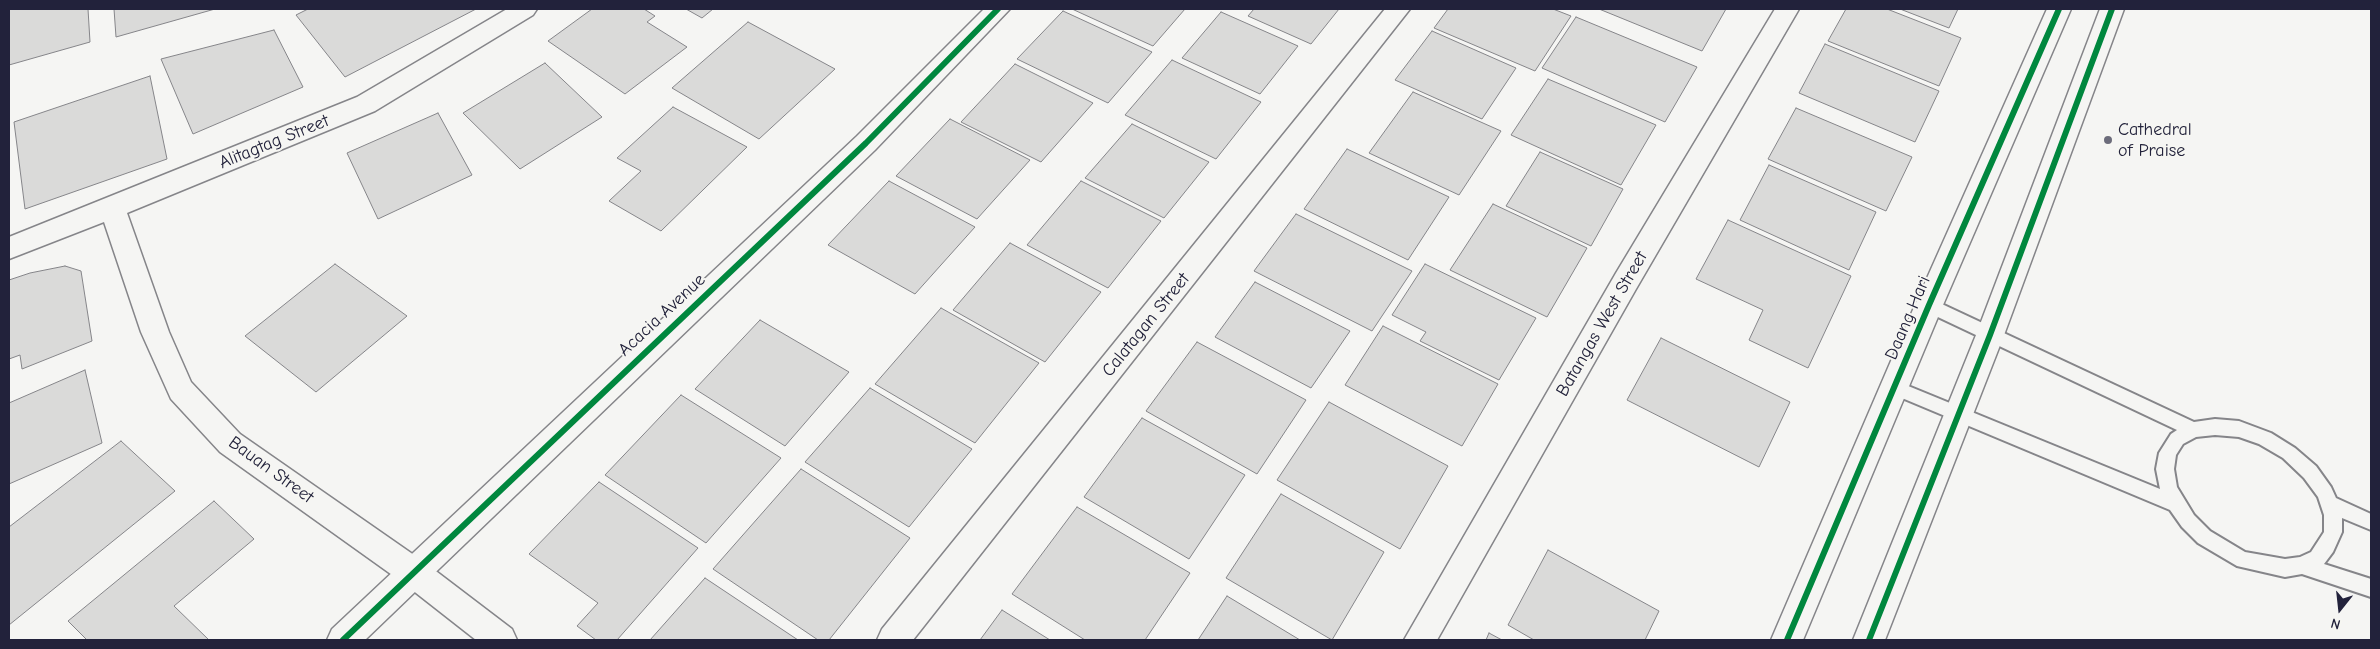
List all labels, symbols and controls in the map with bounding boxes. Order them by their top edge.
street label: Alitagtag Street [216,110,332,174]
place label: Cathedral of Praise [2118,119,2192,162]
marker: Cathedral of Praise [2102,134,2114,146]
street label: Batangas West Street [1552,248,1652,400]
street label: Acacia Avenue [614,269,710,361]
street label: Calatagan Street [1098,269,1194,381]
street label: Daang Hari [1881,273,1935,363]
street label: Bauan Street [224,432,318,508]
north arrow [2315,584,2365,634]
text: N [2329,614,2342,633]

